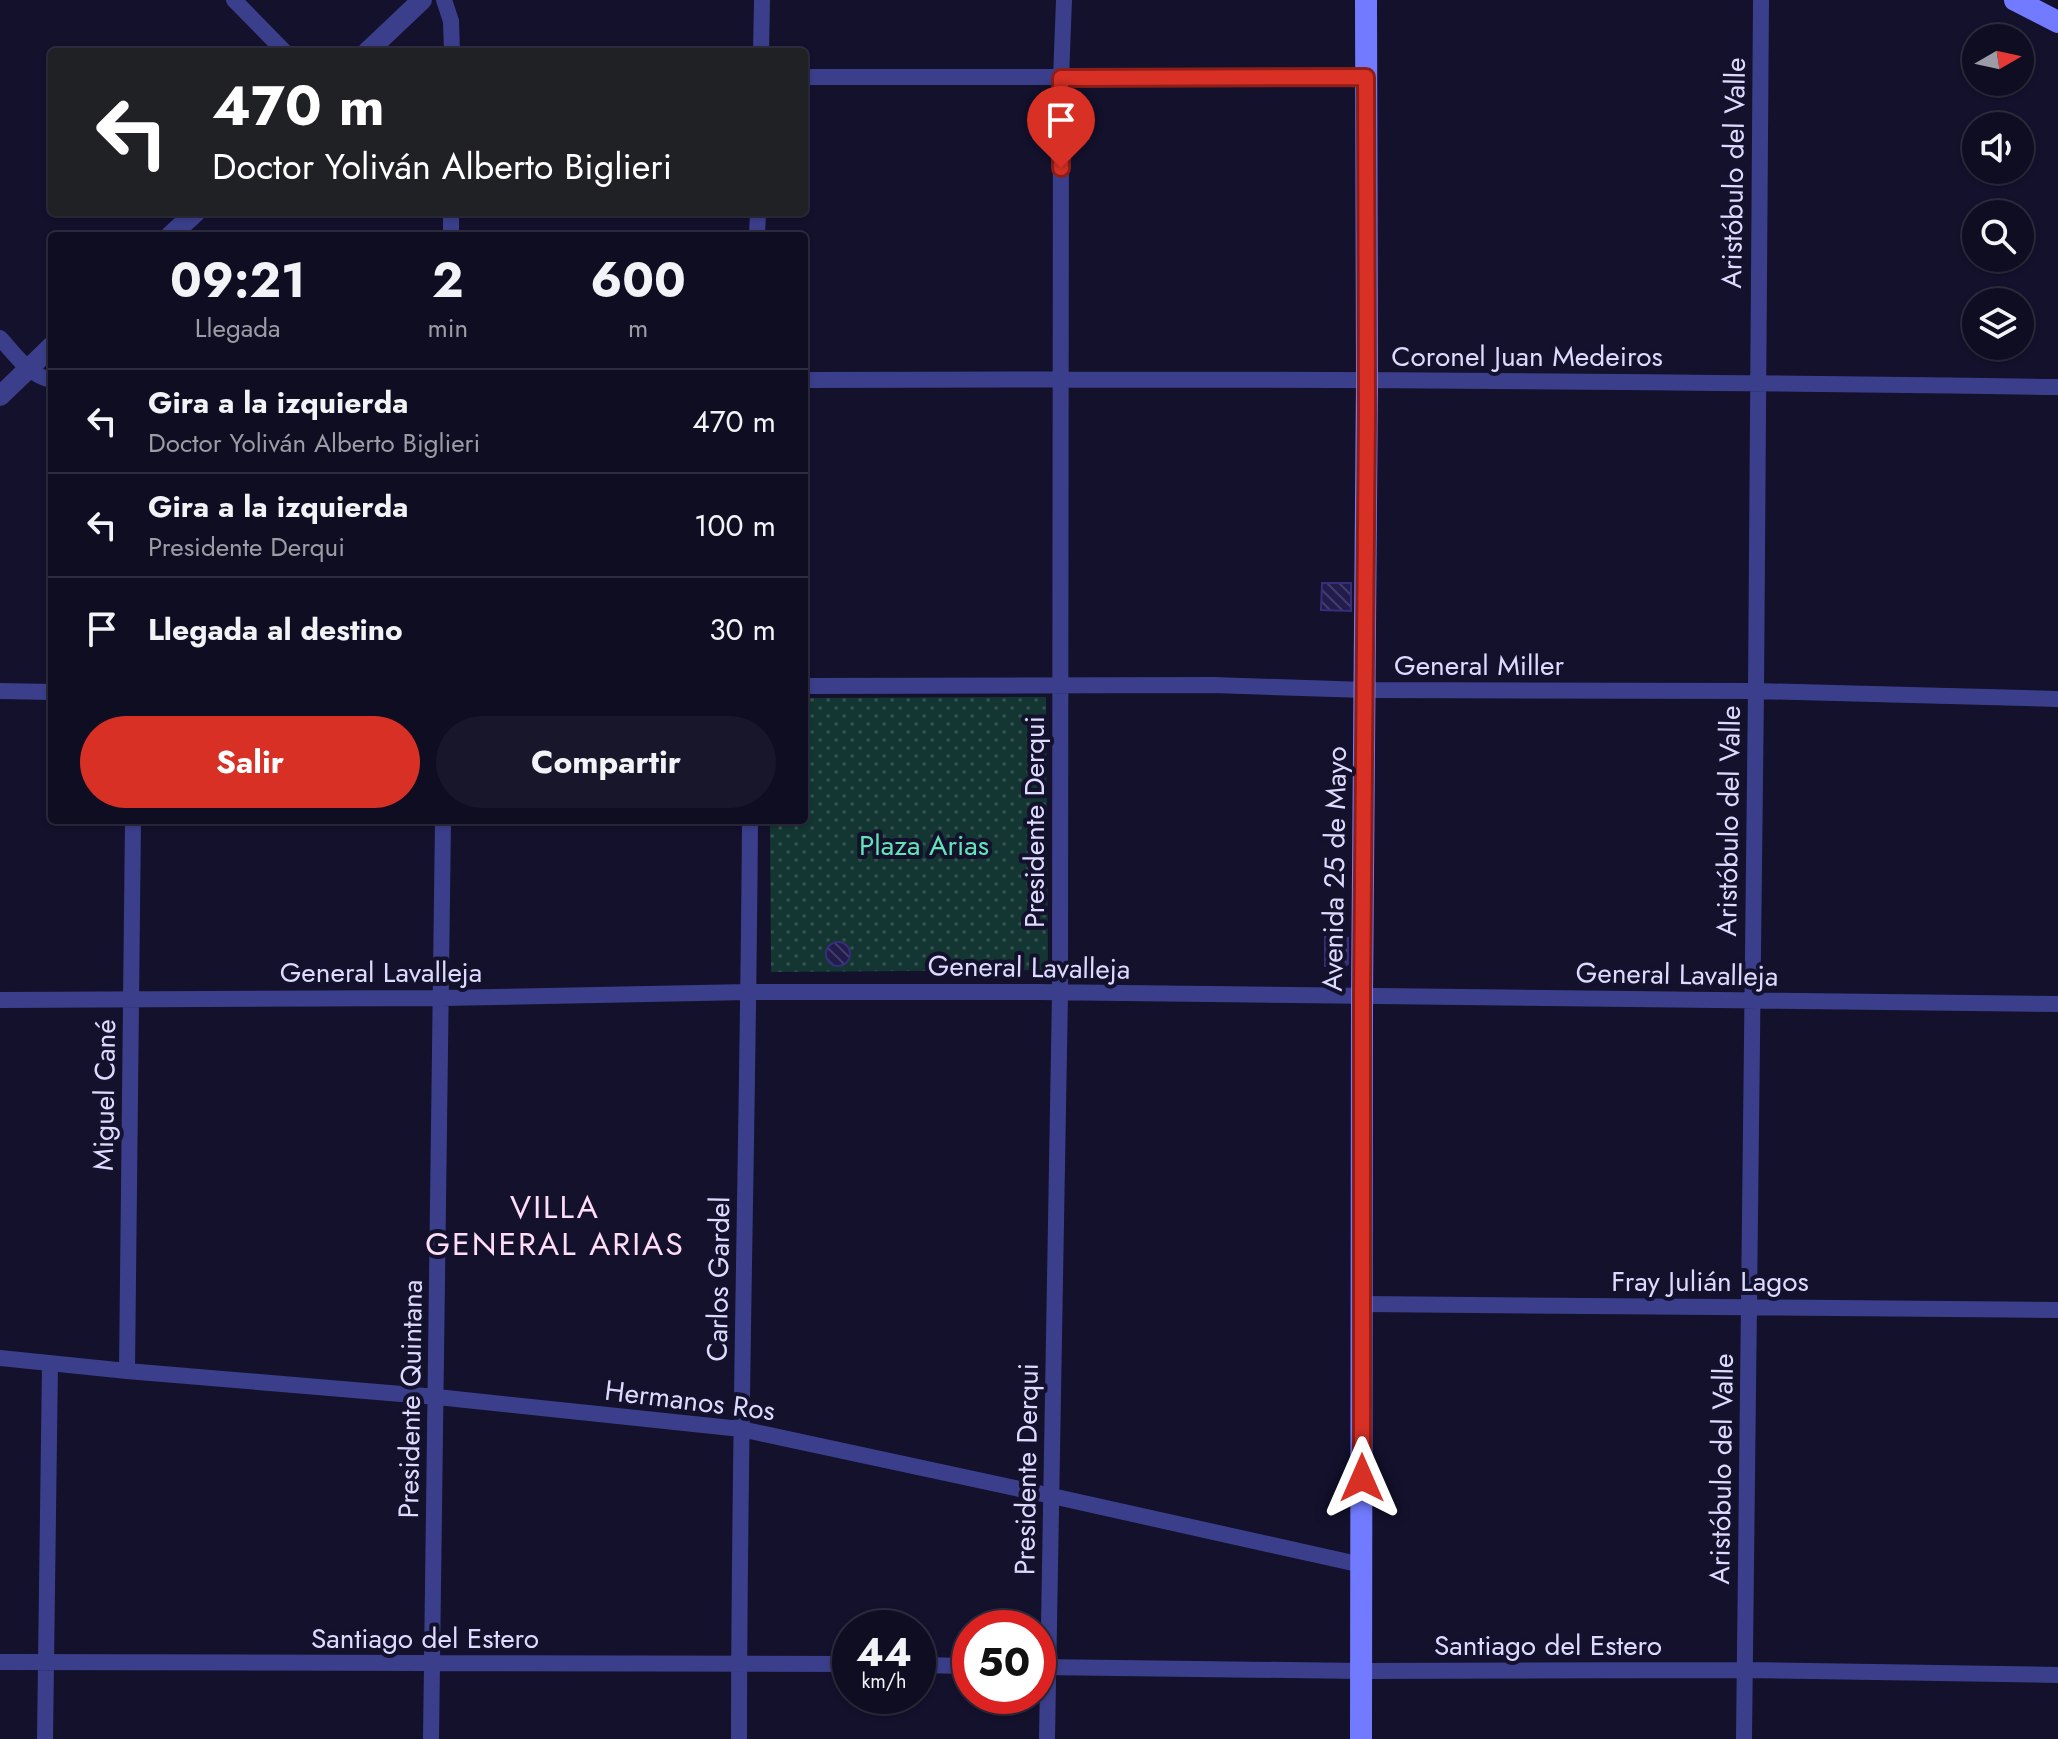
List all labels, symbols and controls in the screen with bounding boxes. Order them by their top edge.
north arrow [1962,24,2034,96]
map controls [1962,24,2034,360]
street label: Aristóbulo del Valle [1711,57,1756,289]
text: 470 m [212,65,385,146]
icon: left [80,80,184,184]
pin [1027,86,1095,168]
icon: arrive [1039,98,1083,142]
button: sound [1962,112,2034,184]
text: Doctor Yoliván Alberto Biglieri [212,140,672,192]
button: search [1962,200,2034,272]
text: 09:21 [170,246,305,315]
text: 2 [432,246,464,315]
text: 600 [590,246,686,315]
button: layers [1962,288,2034,360]
text: Llegada [195,309,281,347]
text: min [427,309,468,347]
text: m [628,309,648,347]
street label: Coronel Juan Medeiros [1391,336,1663,377]
text: Gira a la izquierda [148,381,408,424]
icon: left [80,399,124,443]
text: 470 m [692,400,776,443]
text: Doctor Yoliván Alberto Biglieri [148,424,480,462]
text: Gira a la izquierda [148,485,408,528]
icon: left [80,503,124,547]
text: 100 m [694,504,776,547]
text: Presidente Derqui [148,528,345,566]
icon: arrive [80,607,124,651]
text: Llegada al destino [148,608,403,651]
text: 30 m [709,608,776,651]
street label: General Miller [1394,645,1564,686]
street label: Aristóbulo del Valle [1706,705,1751,937]
button: Salir [80,716,420,808]
button: Compartir [436,716,776,808]
street label: Presidente Derqui [1014,716,1055,928]
street label: Avenida 25 de Mayo [1312,746,1357,992]
park label: Plaza Arias [859,825,989,866]
street label: General Lavalleja [927,945,1131,990]
street label: General Lavalleja [280,952,482,993]
street label: General Lavalleja [1575,952,1779,997]
street label: Miguel Cané [83,1019,126,1171]
district label: VILLA GENERAL ARIAS [425,1184,685,1267]
street label: Carlos Gardel [697,1196,740,1362]
street label: Fray Julián Lagos [1611,1261,1809,1302]
street label: Presidente Quintana [388,1279,433,1519]
street label: Aristóbulo del Valle [1699,1353,1744,1585]
street label: Presidente Derqui [1004,1363,1049,1575]
street label: Hermanos Ros [602,1370,777,1431]
position arrow [1320,1436,1404,1520]
speed limit sign: 50 [952,1610,1056,1714]
street label: Santiago del Estero [311,1618,539,1659]
text: 44 [856,1623,912,1681]
street label: Santiago del Estero [1434,1625,1662,1666]
text: km/h [861,1667,907,1696]

